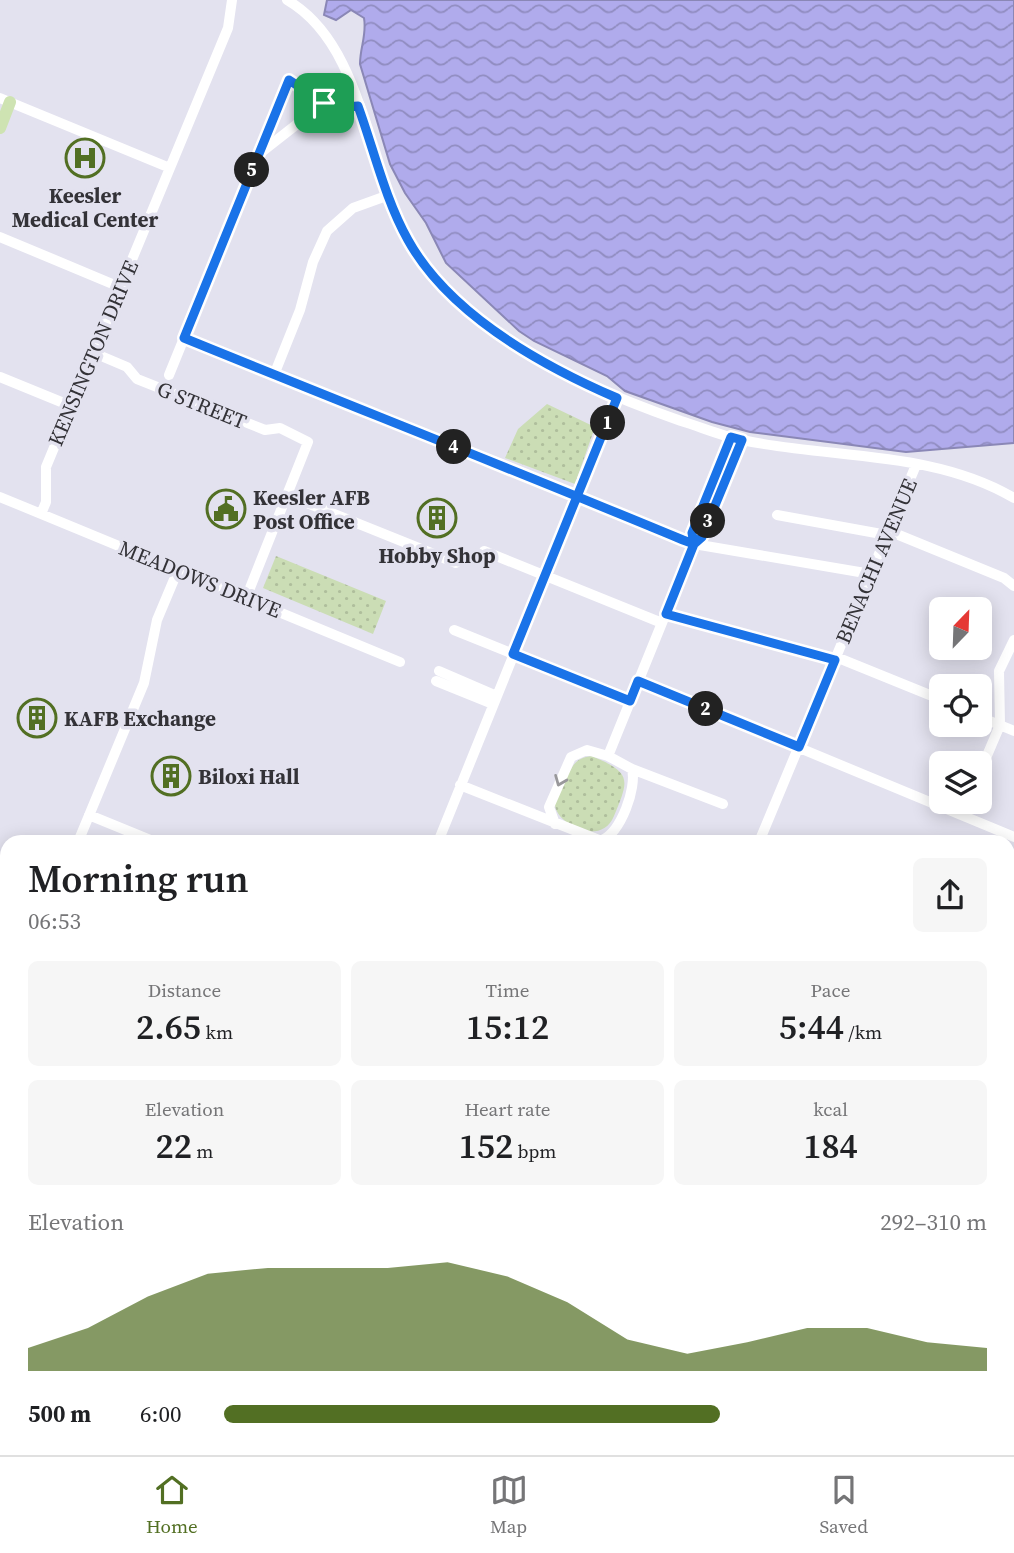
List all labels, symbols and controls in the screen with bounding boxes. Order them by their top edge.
pin [294,73,354,133]
icon: arrive [305,84,343,122]
hospital icon: Keesler Medical Center [64,137,106,179]
pin: 5 [234,152,270,188]
text: 5 [246,156,257,182]
place label: Keesler Medical Center [12,181,158,234]
street label: KENSINGTON DRIVE [41,256,145,450]
street label: G STREET [153,374,251,436]
pin: 1 [590,406,626,440]
text: 1 [602,409,613,435]
pin: 4 [436,430,472,464]
text: 4 [448,433,459,459]
street label: BENACHI AVENUE [828,474,924,648]
place label: Keesler AFB Post Office [253,483,370,536]
public building icon: Keesler AFB Post Office [205,488,247,530]
building icon: Hobby Shop [416,497,458,539]
pin: 3 [690,504,726,538]
text: 3 [702,507,713,533]
street label: MEADOWS DRIVE [115,533,285,625]
place label: Hobby Shop [378,541,496,570]
north arrow [929,597,992,660]
map controls [929,597,992,814]
button: locate [929,674,992,737]
pin: 2 [688,692,724,726]
text: 2 [700,695,711,721]
building icon: KAFB Exchange [16,697,58,739]
place label: KAFB Exchange [64,704,216,733]
button: layers [929,751,992,814]
building icon: Biloxi Hall [150,755,192,797]
place label: Biloxi Hall [198,762,300,791]
one-way arrow [554,774,568,786]
text: Morning run [28,853,249,905]
button: share [913,858,987,932]
text: 06:53 [28,905,81,937]
text: Distance [148,977,221,1003]
text: Time [486,977,529,1003]
text: Pace [811,977,850,1003]
text: 2.65 [136,1003,201,1051]
text: 15:12 [466,1003,549,1051]
text: 5:44 [779,1003,844,1051]
text: km [201,1019,233,1045]
text: /km [844,1019,882,1045]
text: Elevation [145,1096,224,1122]
text: Heart rate [464,1096,551,1122]
text: kcal [813,1096,848,1122]
text: 22 [156,1122,192,1170]
text: 152 [458,1122,513,1170]
text: 184 [803,1122,858,1170]
text: m [192,1138,213,1164]
text: bpm [513,1138,557,1164]
text: Elevation [28,1206,124,1238]
text: 292–310 m [880,1206,987,1238]
text: 500 m [28,1398,91,1430]
text: 6:00 [140,1398,181,1430]
tab: Home [146,1471,198,1539]
tab: Map [490,1471,528,1539]
tab: Saved [819,1471,868,1539]

